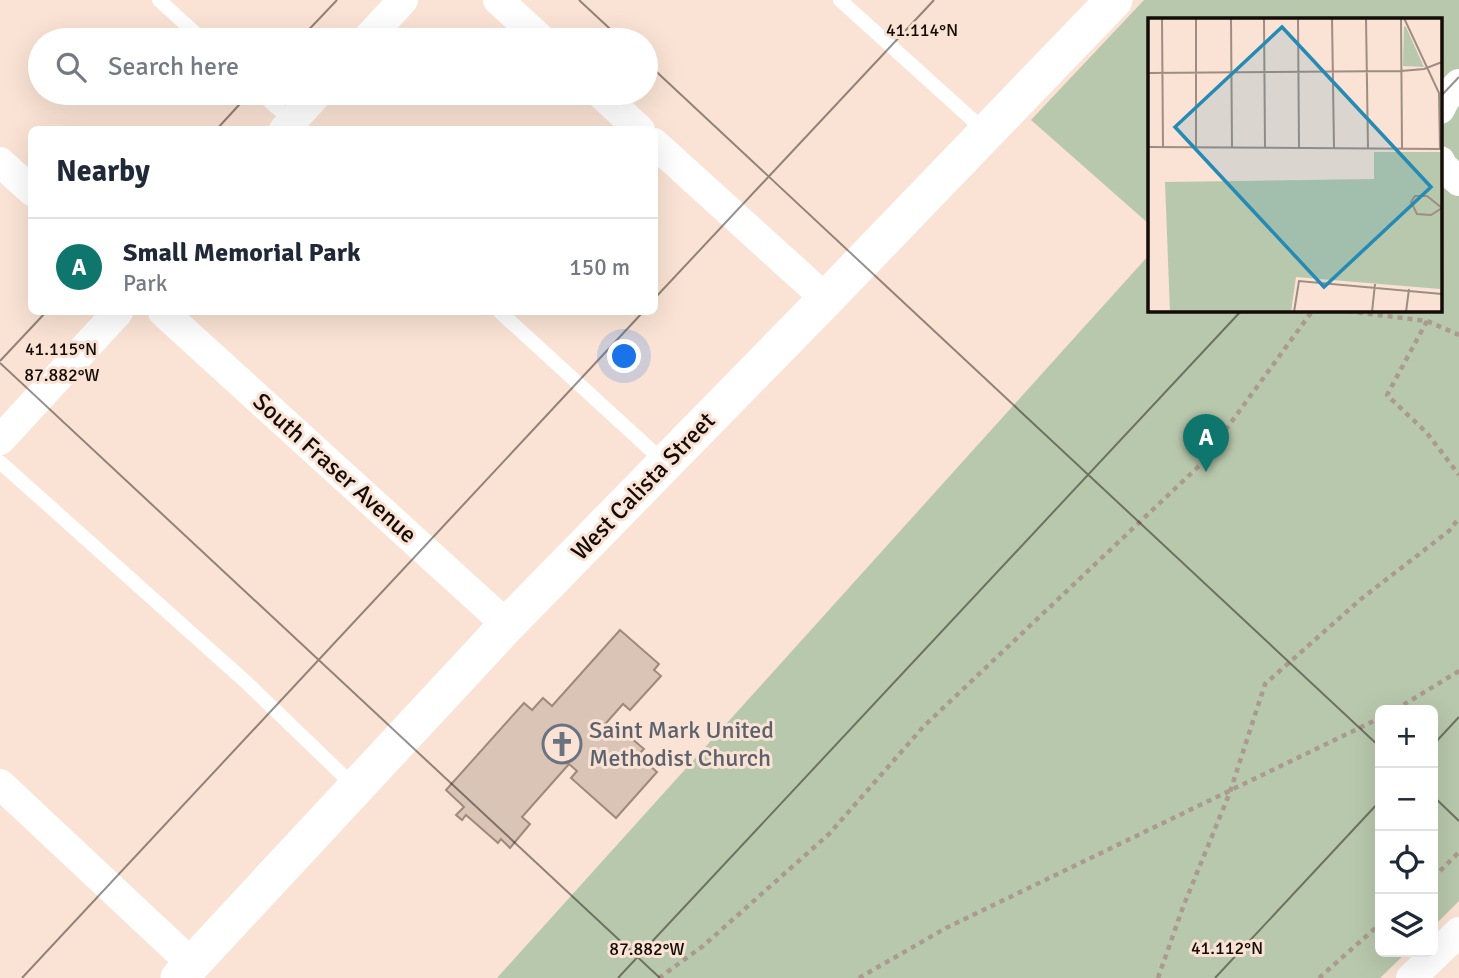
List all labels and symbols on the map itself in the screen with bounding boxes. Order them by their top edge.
inset map [1148,18,1442,312]
text: 41.114°N [886,19,958,41]
text: 41.115°N [25,338,97,360]
your location [607,339,641,373]
text: 87.882°W [24,364,100,386]
street label: South Fraser Avenue [247,387,423,549]
street label: West Calista Street [565,406,721,566]
pin: A [1183,414,1229,472]
place label: Saint Mark United Methodist Church [589,715,774,773]
church icon: Saint Mark United Methodist Church [541,723,583,765]
text: 41.112°N [1191,937,1263,959]
text: 87.882°W [609,938,685,960]

